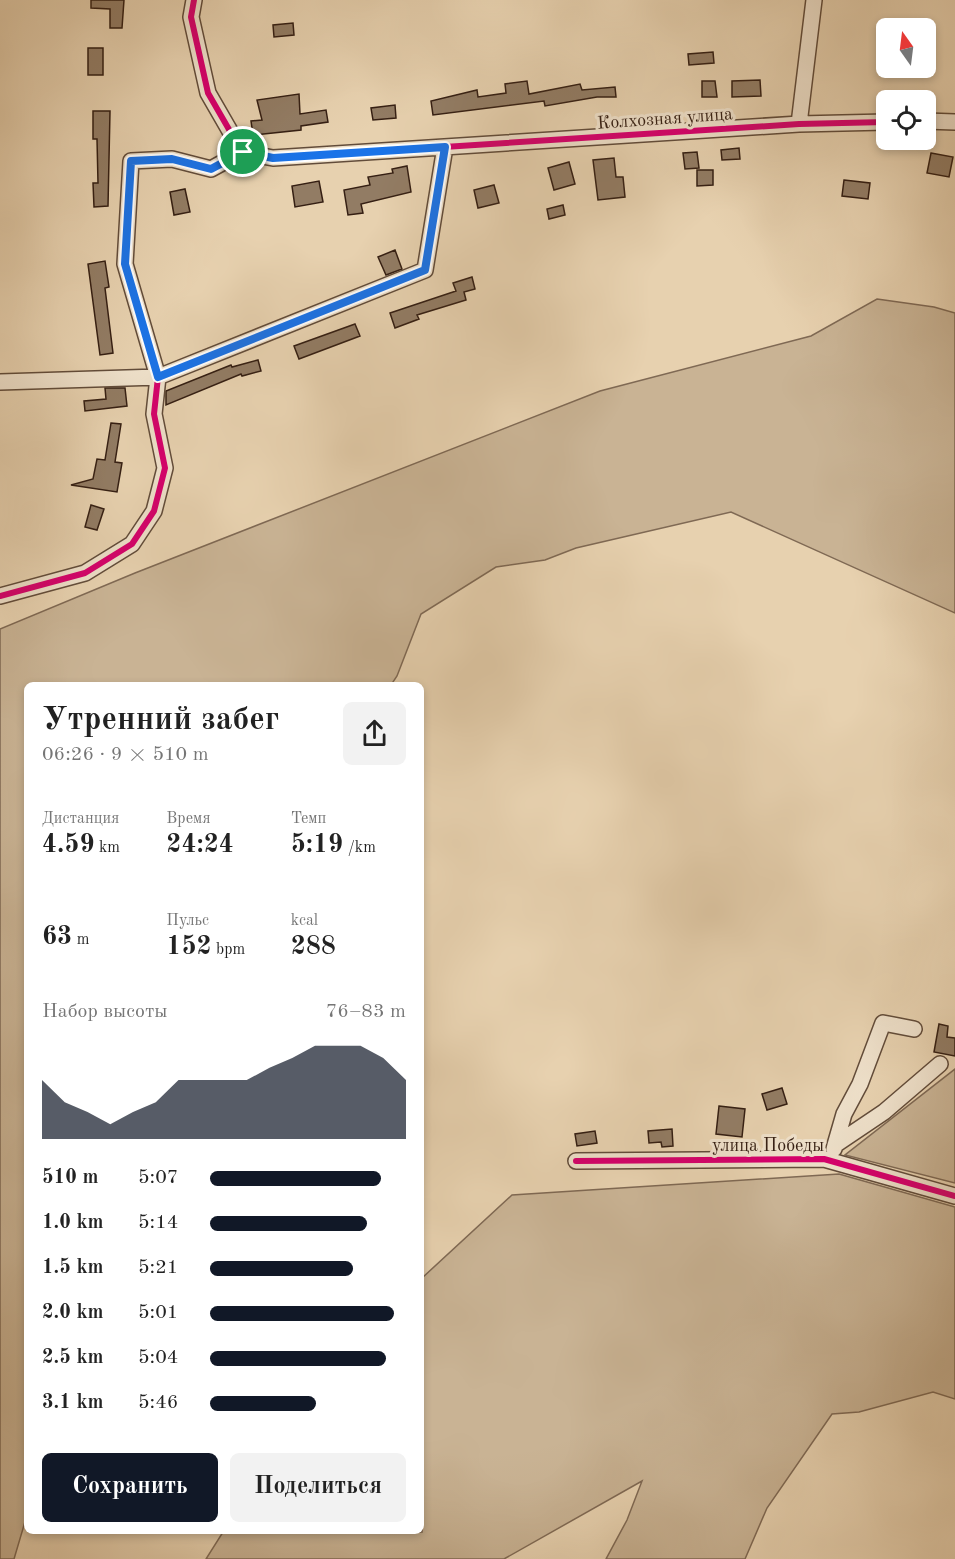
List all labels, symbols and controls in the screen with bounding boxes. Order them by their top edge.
north arrow [876,18,936,78]
map controls [876,18,936,150]
button: locate [876,90,936,150]
street label: Колхозная улица [597,105,734,133]
pin [217,126,268,177]
icon: arrive [226,135,259,168]
button: share [343,702,406,765]
text: Утренний забег [42,704,279,737]
text: 06:26 · 9 × 510 m [42,745,209,765]
text: Дистанция [42,811,119,827]
text: Время [166,811,211,827]
text: Темп [291,811,326,827]
text: 4.59 [42,832,95,858]
text: 24:24 [166,832,234,858]
text: 5:19 [291,832,343,858]
text: km [95,840,120,856]
text: /km [343,840,376,856]
text: Пульс [166,913,209,929]
text: kcal [291,913,318,929]
text: 63 [42,924,72,950]
text: m [72,932,89,948]
text: 152 [166,934,212,960]
text: 288 [291,934,336,960]
text: bpm [212,942,245,958]
text: Набор высоты [42,1002,168,1022]
text: 76–83 m [326,1002,406,1022]
street label: улица Победы [712,1137,824,1155]
text: 510 m [42,1168,98,1188]
text: 5:07 [138,1168,178,1188]
text: 1.0 km [42,1213,104,1233]
text: 5:14 [138,1213,178,1233]
text: 1.5 km [42,1258,104,1278]
text: 5:21 [138,1258,178,1278]
text: 2.0 km [42,1303,104,1323]
text: 5:01 [138,1303,178,1323]
text: 2.5 km [42,1348,104,1368]
text: 5:04 [138,1348,178,1368]
text: 3.1 km [42,1393,104,1413]
text: 5:46 [138,1393,178,1413]
button: Сохранить [42,1453,218,1522]
button: Поделиться [230,1453,406,1522]

